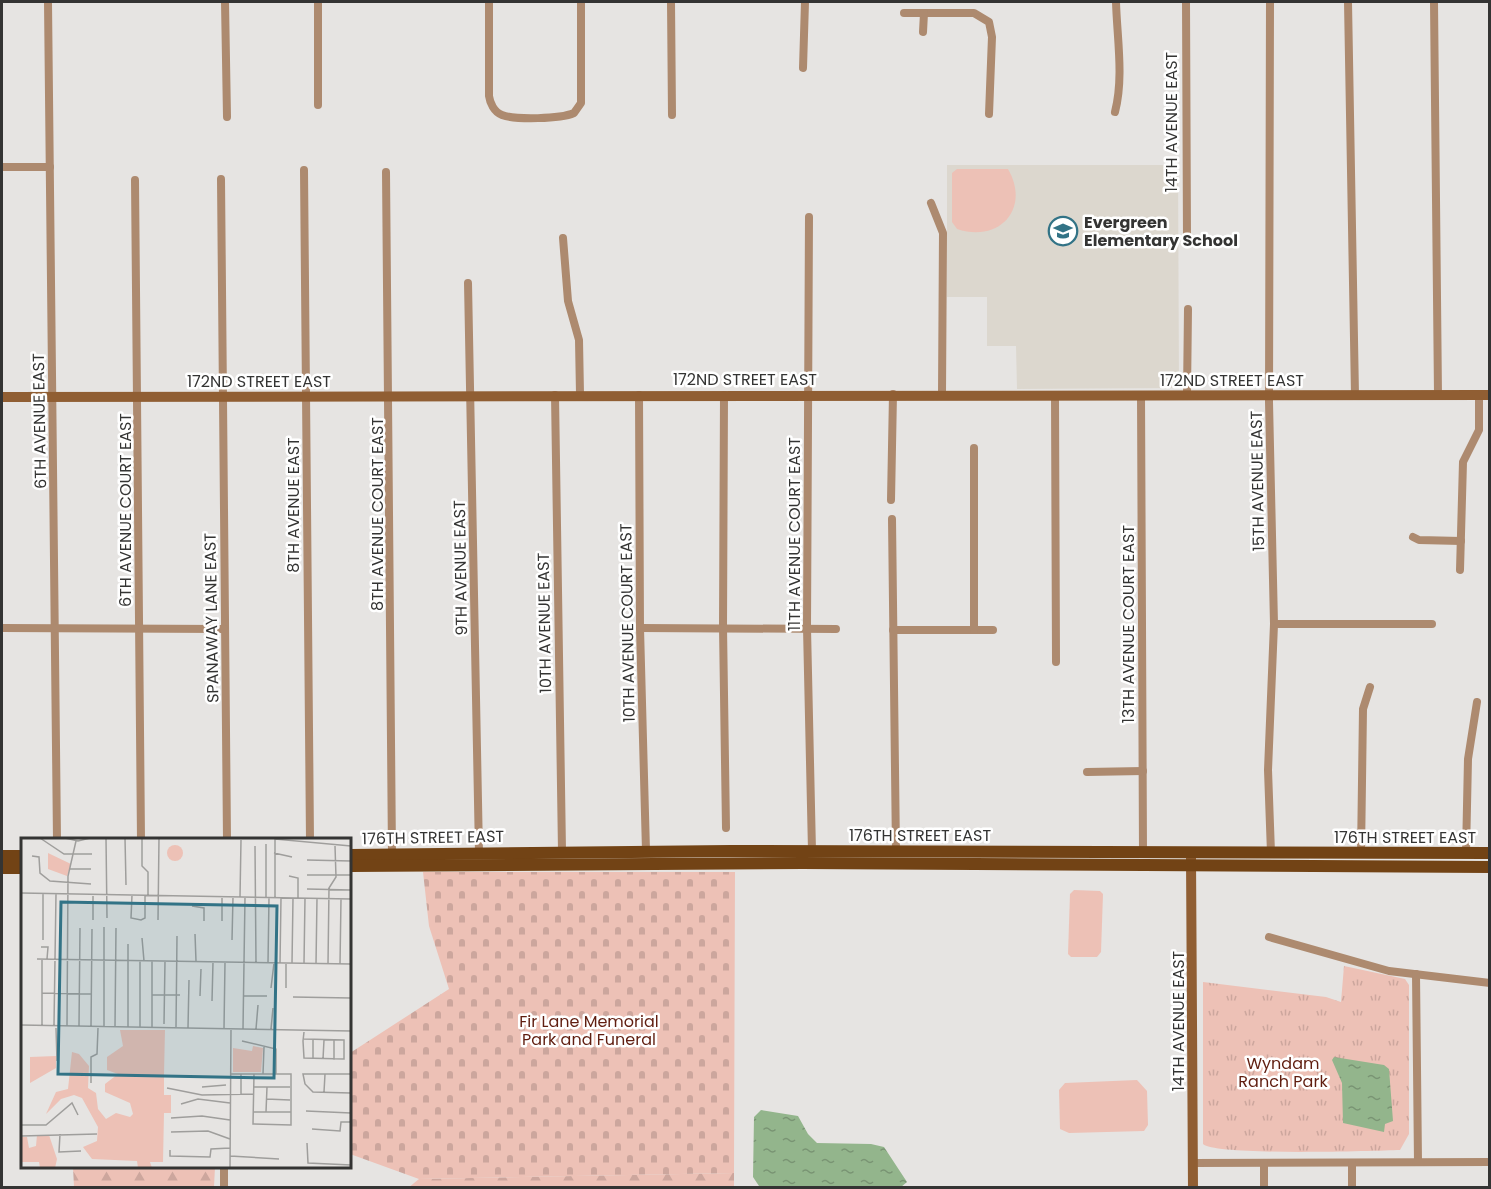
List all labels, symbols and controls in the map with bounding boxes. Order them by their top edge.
street label: 14TH AVENUE EAST [1160,51,1183,192]
place label: Evergreen Elementary School [1084,211,1238,252]
school or university icon: Evergreen Elementary School [1047,215,1079,247]
street label: 6TH AVENUE EAST [27,353,52,489]
street label: 172ND STREET EAST [673,368,817,391]
street label: 172ND STREET EAST [1160,369,1304,392]
street label: 172ND STREET EAST [187,370,331,393]
street label: 15TH AVENUE EAST [1245,410,1270,551]
street label: 6TH AVENUE COURT EAST [114,413,137,607]
street label: 8TH AVENUE COURT EAST [366,417,389,611]
street label: 8TH AVENUE EAST [282,437,305,573]
street label: 11TH AVENUE COURT EAST [783,437,806,631]
street label: 9TH AVENUE EAST [448,500,473,636]
street label: 10TH AVENUE COURT EAST [614,523,641,723]
street label: 13TH AVENUE COURT EAST [1117,525,1140,723]
street label: SPANAWAY LANE EAST [199,532,224,703]
street label: 10TH AVENUE EAST [532,552,557,693]
street label: 176TH STREET EAST [849,824,991,847]
street label: 176TH STREET EAST [362,825,505,850]
street label: 176TH STREET EAST [1334,826,1476,849]
inset map [21,838,351,1168]
street label: 14TH AVENUE EAST [1167,950,1190,1091]
park label: Fir Lane Memorial Park and Funeral [519,1010,659,1051]
park label: Wyndam Ranch Park [1238,1052,1328,1093]

